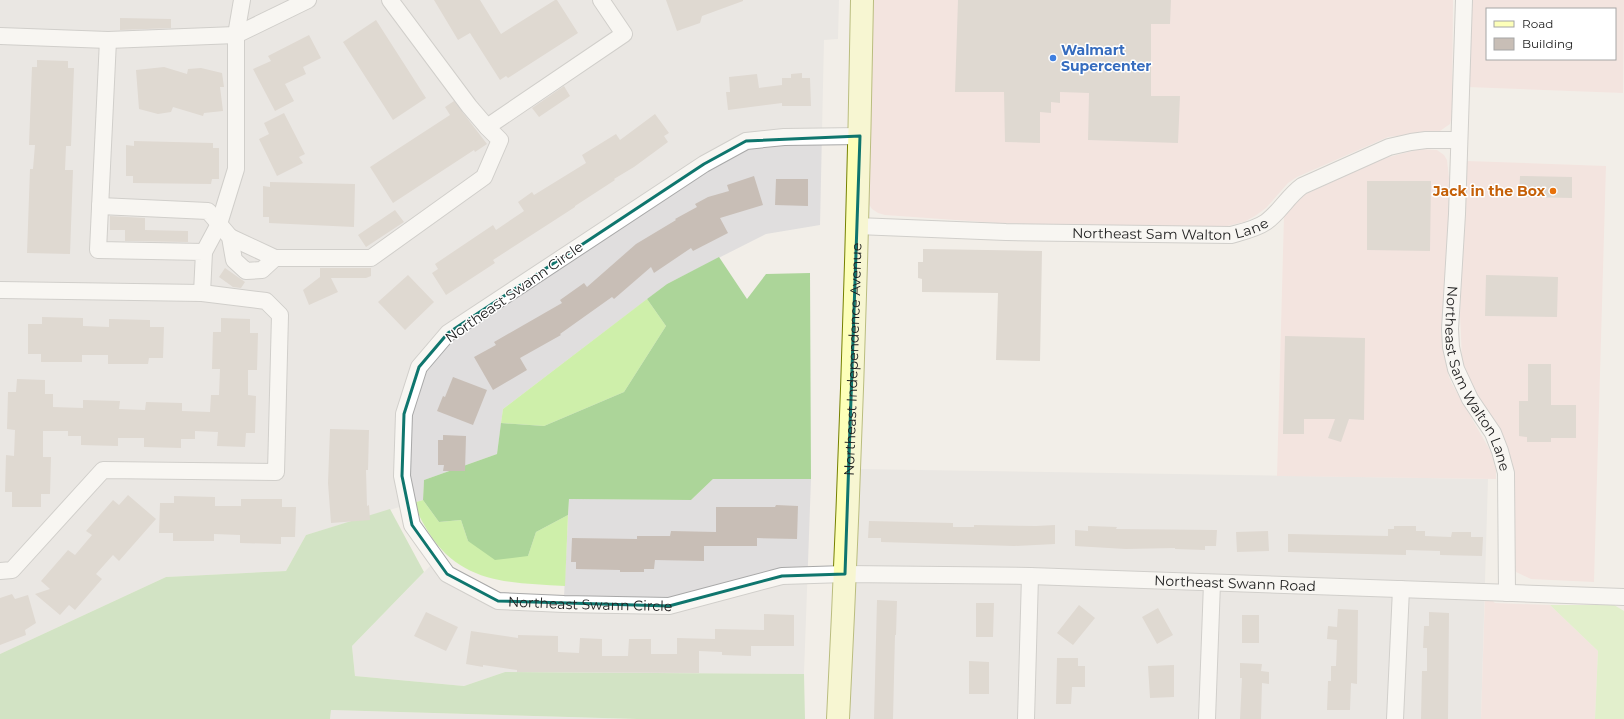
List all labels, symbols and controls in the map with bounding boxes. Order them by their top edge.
legend [1486,8,1616,60]
text: Road [1522,16,1553,31]
text: Building [1522,36,1573,51]
place label: Walmart Supercenter [1061,41,1151,75]
marker: Walmart Supercenter [1048,53,1058,63]
place label: Jack in the Box [1432,182,1546,200]
marker: Jack in the Box [1548,186,1558,196]
street label: Northeast Sam Walton Lane [1072,214,1272,244]
street label: Northeast Swann Circle [442,238,586,346]
street label: Northeast Independence Avenue [840,243,866,476]
street label: Northeast Sam Walton Lane [1441,285,1514,473]
street label: Northeast Swann Road [1154,571,1316,595]
street label: Northeast Swann Circle [508,592,672,615]

